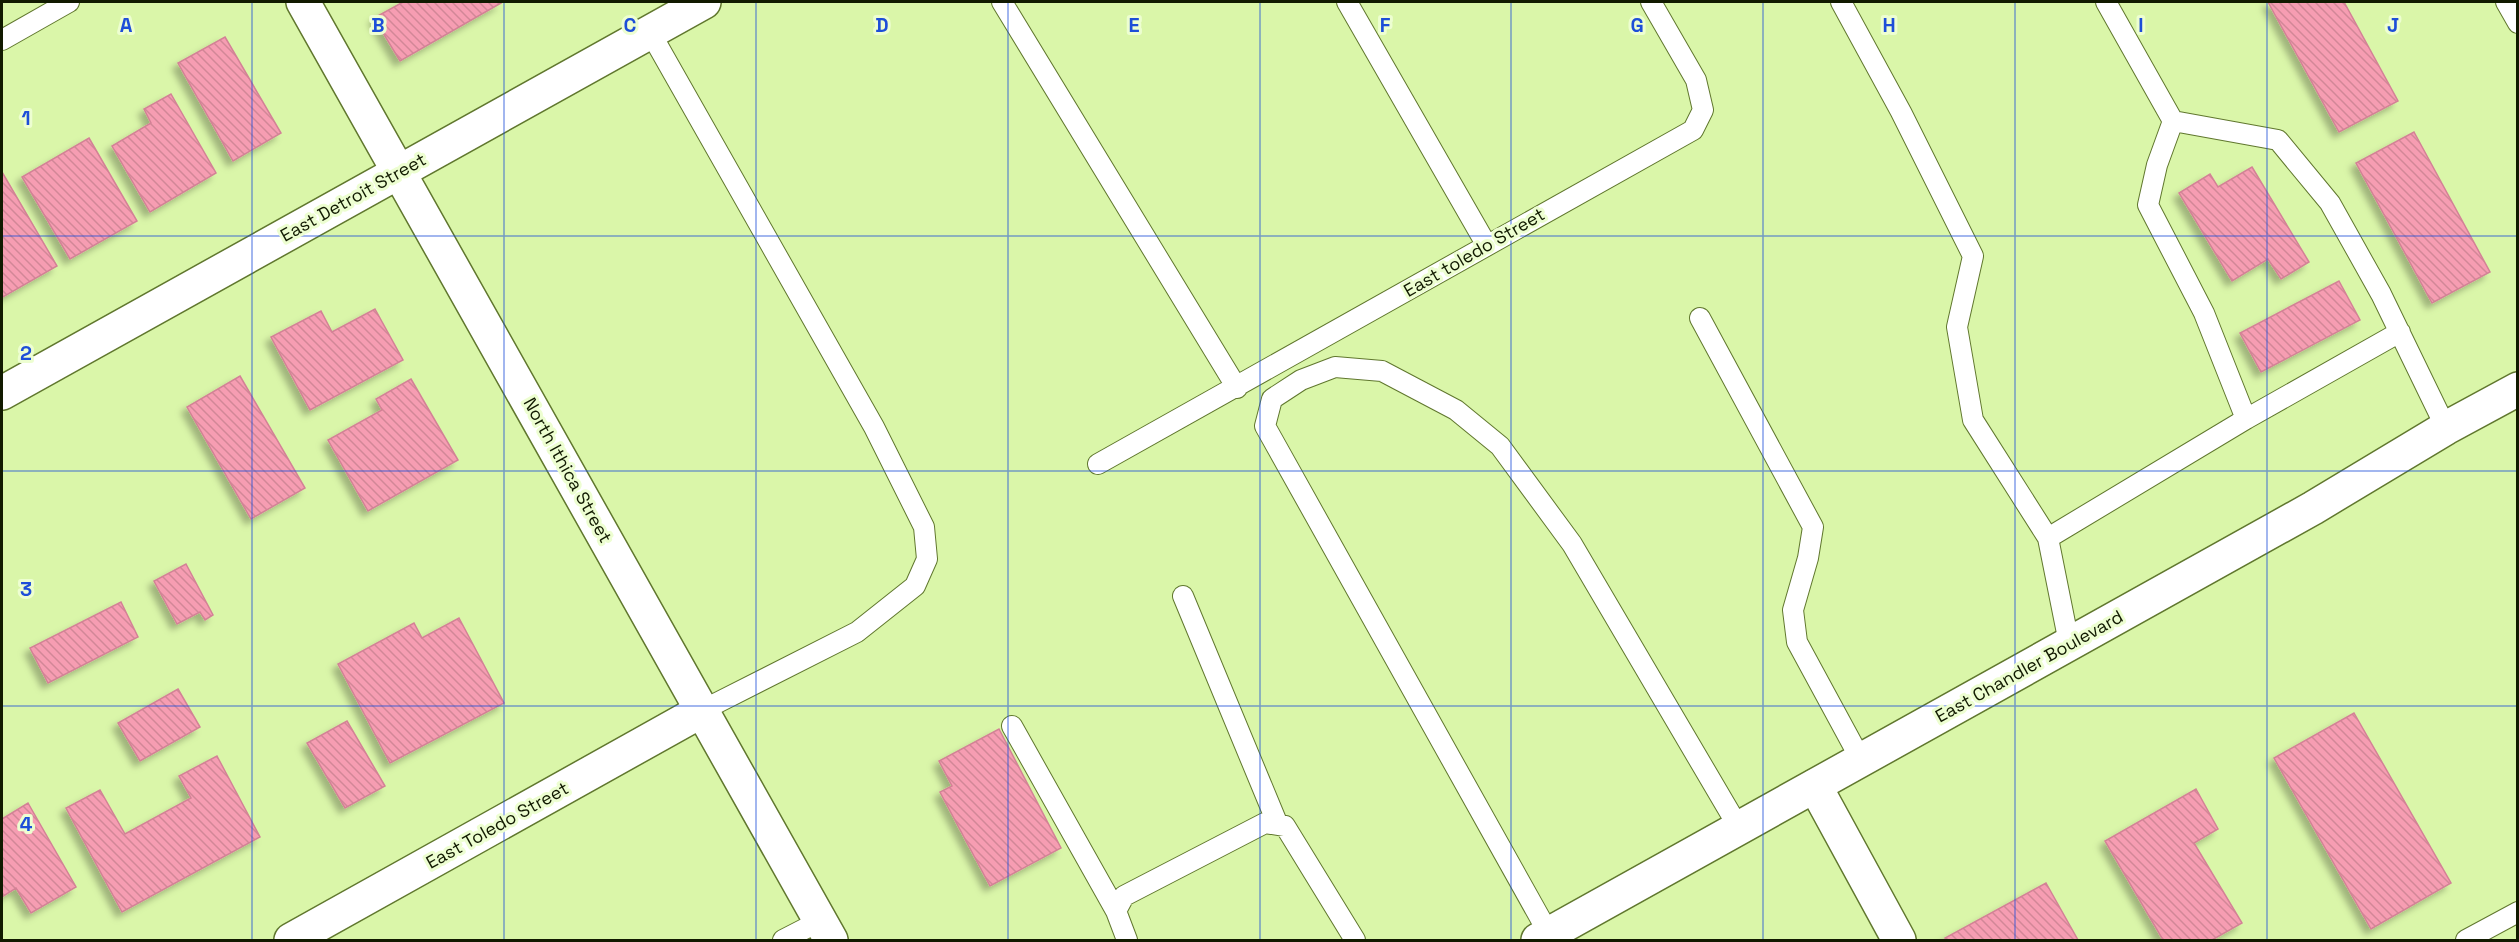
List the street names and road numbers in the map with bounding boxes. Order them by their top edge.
street label: East Detroit Street [276,147,430,247]
street label: East toledo Street [1399,202,1549,302]
street label: North Ithica Street [519,393,617,547]
street label: East Chandler Boulevard [1931,605,2127,727]
street label: East Toledo Street [422,776,572,874]

